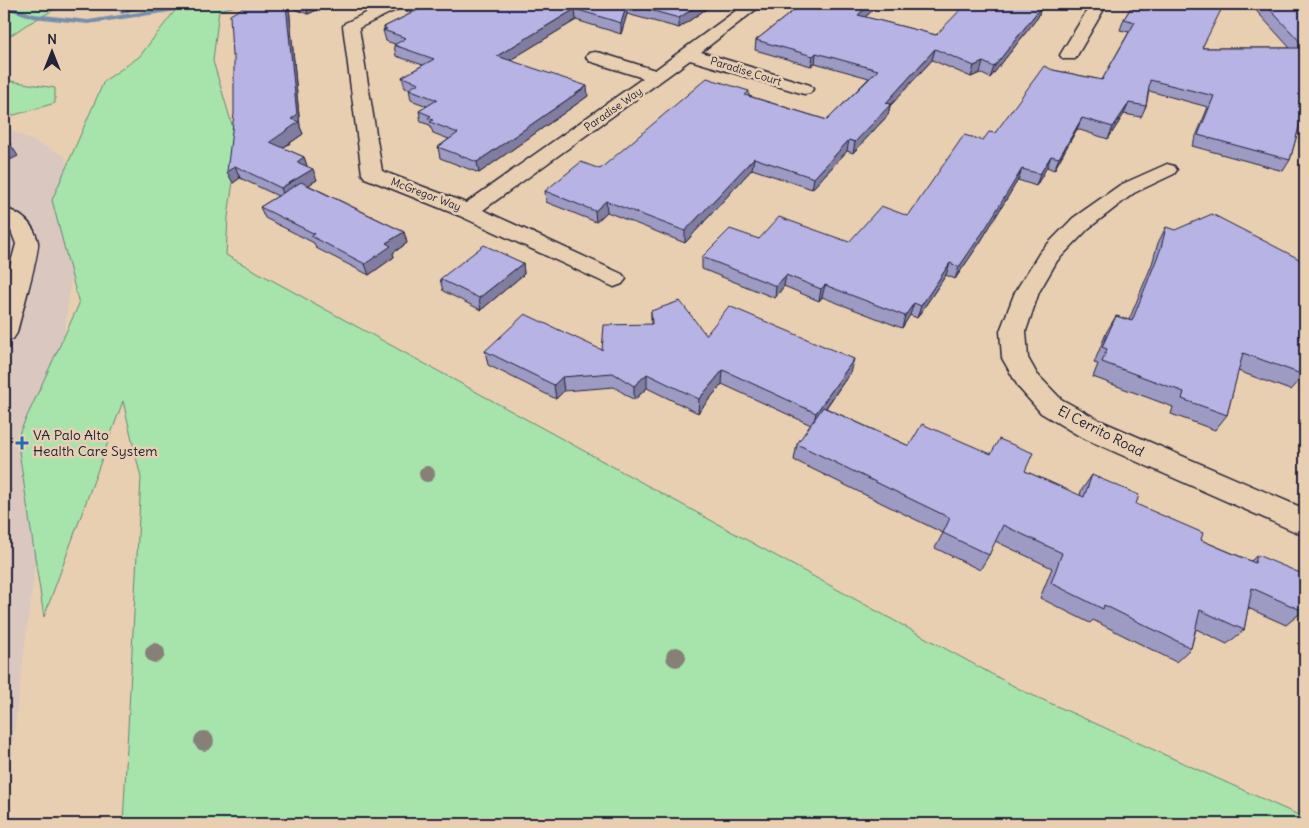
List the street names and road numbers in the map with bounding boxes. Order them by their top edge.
street label: Paradise Court [709,54,784,89]
street label: Paradise Way [581,84,645,134]
street label: McGregor Way [389,174,463,214]
street label: El Cerrito Road [1055,402,1147,460]

